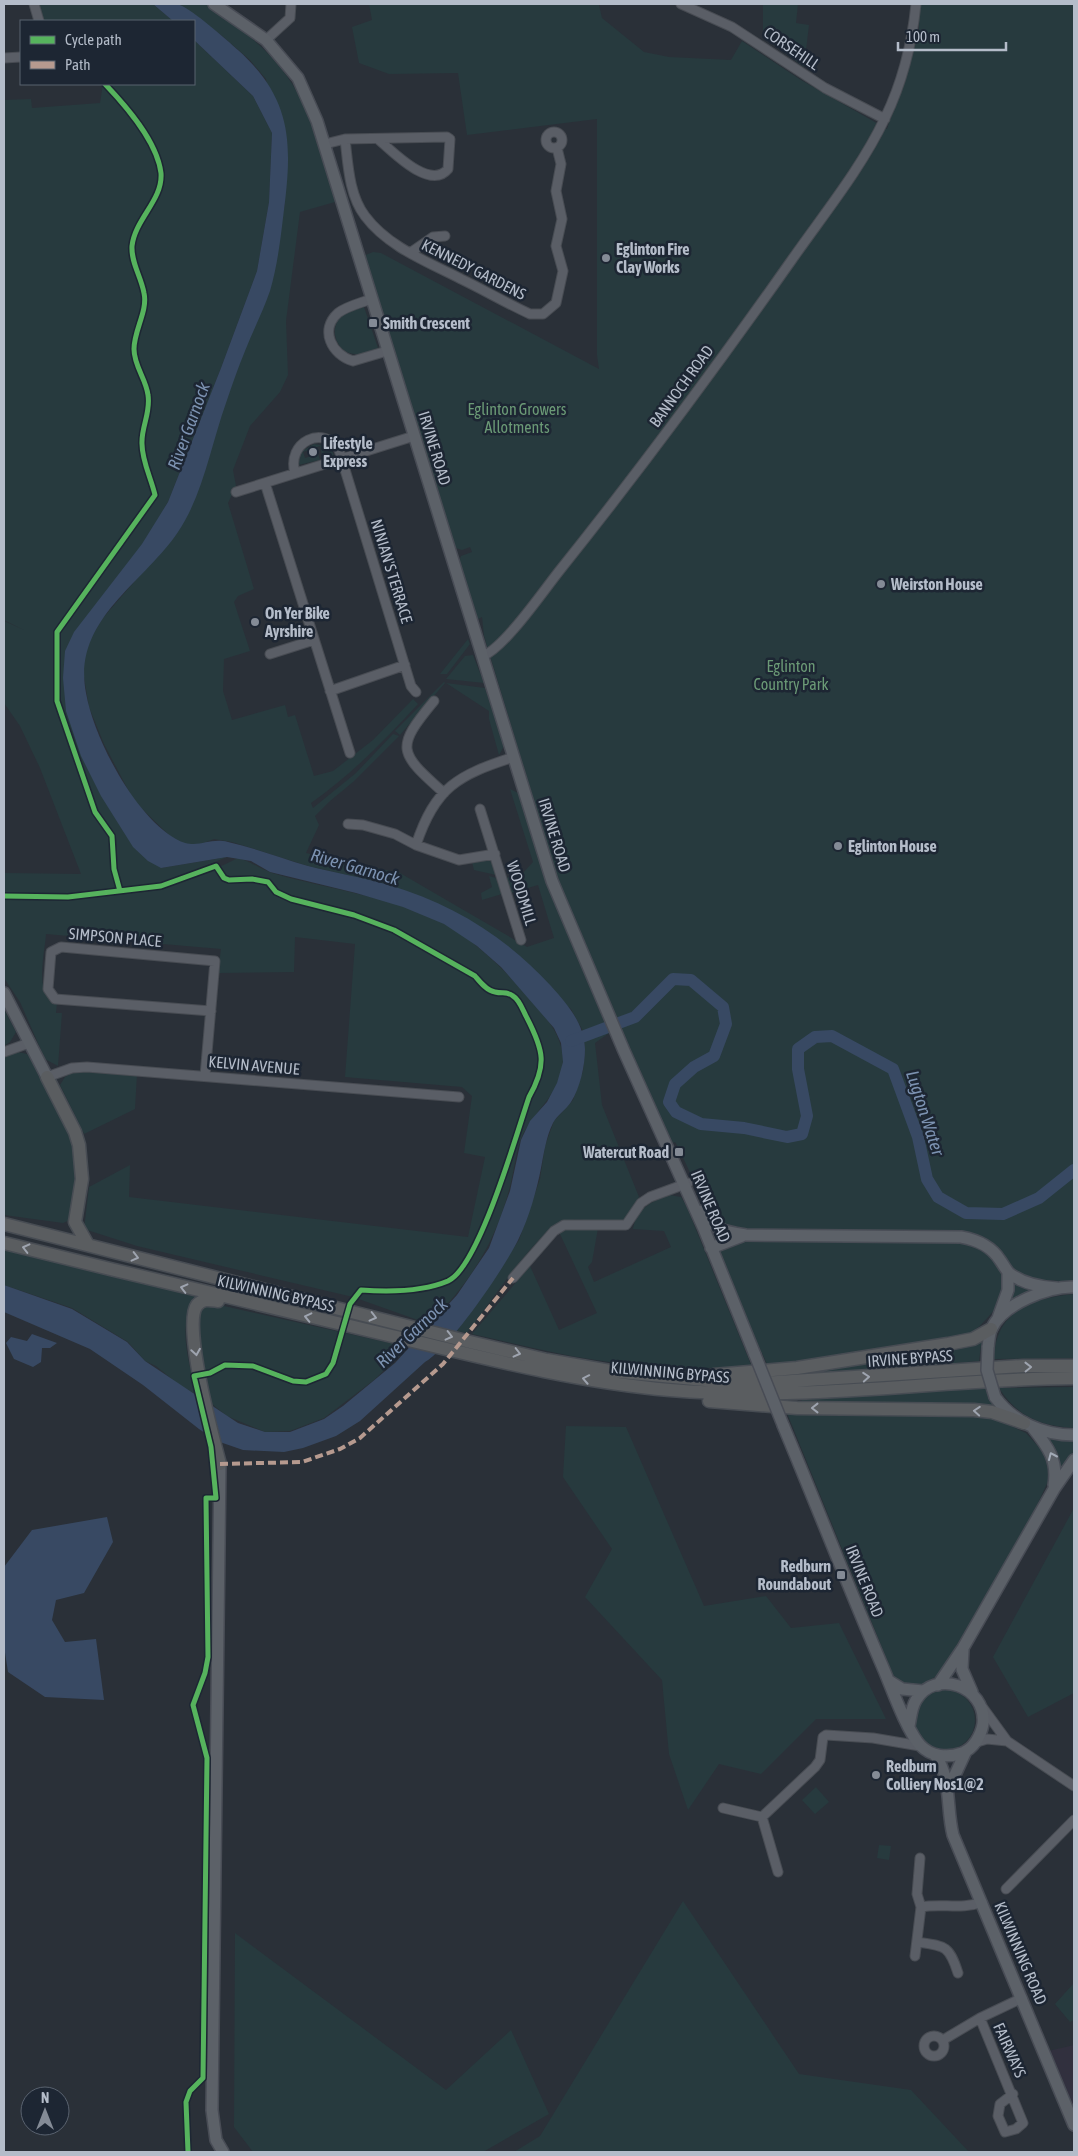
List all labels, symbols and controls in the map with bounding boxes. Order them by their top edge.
legend [20,20,195,85]
scale bar [898,20,1006,52]
street label: CORSEHILL [761,23,824,74]
text: 100 m [906,28,940,45]
text: Cycle path [65,31,122,48]
text: Path [65,56,91,73]
street label: KENNEDY GARDENS [419,235,529,303]
place label: Eglinton Fire Clay Works [616,240,689,276]
marker: Eglinton Fire Clay Works [600,252,612,264]
place label: Smith Crescent [383,314,470,332]
marker: Smith Crescent [367,317,379,329]
street label: BANNOCH ROAD [645,342,717,430]
water label: River Garnock [163,378,214,472]
park label: Eglinton Growers Allotments [468,400,567,436]
street label: IRVINE ROAD [415,409,455,487]
place label: Lifestyle Express [323,434,373,470]
marker: Lifestyle Express [307,446,319,458]
street label: NINIAN'S TERRACE [368,517,416,625]
place label: Weirston House [890,575,983,593]
marker: Weirston House [875,578,887,590]
place label: On Yer Bike Ayrshire [264,604,330,640]
marker: On Yer Bike Ayrshire [249,616,261,628]
park label: Eglinton Country Park [753,657,829,694]
street label: IRVINE ROAD [535,796,575,874]
place label: Eglinton House [848,837,937,855]
marker: Eglinton House [832,840,844,852]
water label: River Garnock [308,844,403,889]
street label: WOODMILL [504,859,541,928]
street label: SIMPSON PLACE [68,924,162,950]
street label: KELVIN AVENUE [208,1052,300,1078]
water label: Lugton Water [902,1068,949,1159]
place label: Watercut Road [582,1143,669,1161]
marker: Watercut Road [673,1146,685,1158]
street label: IRVINE ROAD [688,1167,734,1245]
one-way arrow [22,1243,31,1254]
one-way arrow [130,1252,138,1262]
street label: KILWINNING BYPASS [216,1271,336,1315]
one-way arrow [180,1283,188,1293]
water label: River Garnock [372,1293,453,1372]
one-way arrow [369,1311,378,1322]
one-way arrow [304,1312,313,1323]
one-way arrow [445,1331,453,1341]
street label: IRVINE BYPASS [867,1346,954,1370]
one-way arrow [513,1347,522,1358]
one-way arrow [190,1348,200,1357]
street label: KILWINNING BYPASS [610,1358,730,1386]
one-way arrow [1024,1361,1032,1372]
one-way arrow [862,1372,870,1383]
one-way arrow [581,1375,590,1385]
one-way arrow [810,1403,818,1414]
one-way arrow [973,1406,981,1417]
one-way arrow [1047,1452,1058,1461]
street label: IRVINE ROAD [842,1542,888,1620]
place label: Redburn Roundabout [758,1557,831,1593]
marker: Redburn Roundabout [835,1569,847,1581]
place label: Redburn Colliery Nos1@2 [886,1757,984,1793]
marker: Redburn Colliery Nos1@2 [870,1769,882,1781]
street label: KILWINNING ROAD [991,1899,1051,2007]
street label: FAIRWAYS [990,2020,1030,2080]
north arrow [20,2086,70,2136]
text: N [41,2090,49,2106]

